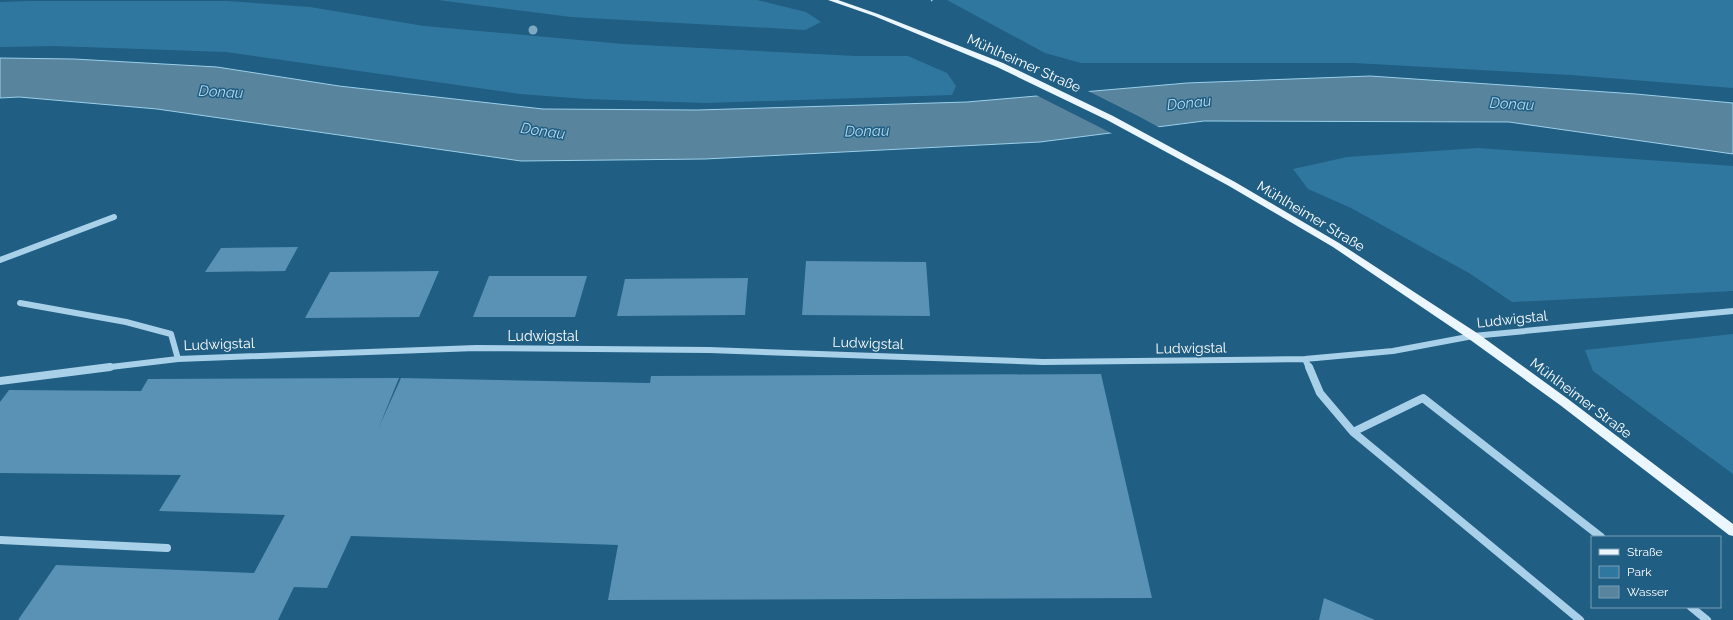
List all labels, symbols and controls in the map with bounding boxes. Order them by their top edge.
street label: Mühlheimer Straße [965,31,1083,95]
water label: Donau [198,82,244,102]
water label: Donau [1166,92,1213,114]
water label: Donau [1489,94,1535,114]
water label: Donau [520,119,567,143]
water label: Donau [844,122,890,140]
street label: Mühlheimer Straße [1254,178,1368,254]
street label: Ludwigstal [1476,307,1548,331]
street label: Ludwigstal [507,328,579,344]
street label: Ludwigstal [832,334,904,352]
street label: Ludwigstal [183,335,255,353]
street label: Ludwigstal [1155,339,1227,357]
street label: Mühlheimer Straße [1527,355,1635,441]
legend [1591,536,1721,608]
text: Straße [1627,545,1663,559]
text: Park [1627,565,1652,579]
text: Wasser [1627,585,1669,599]

